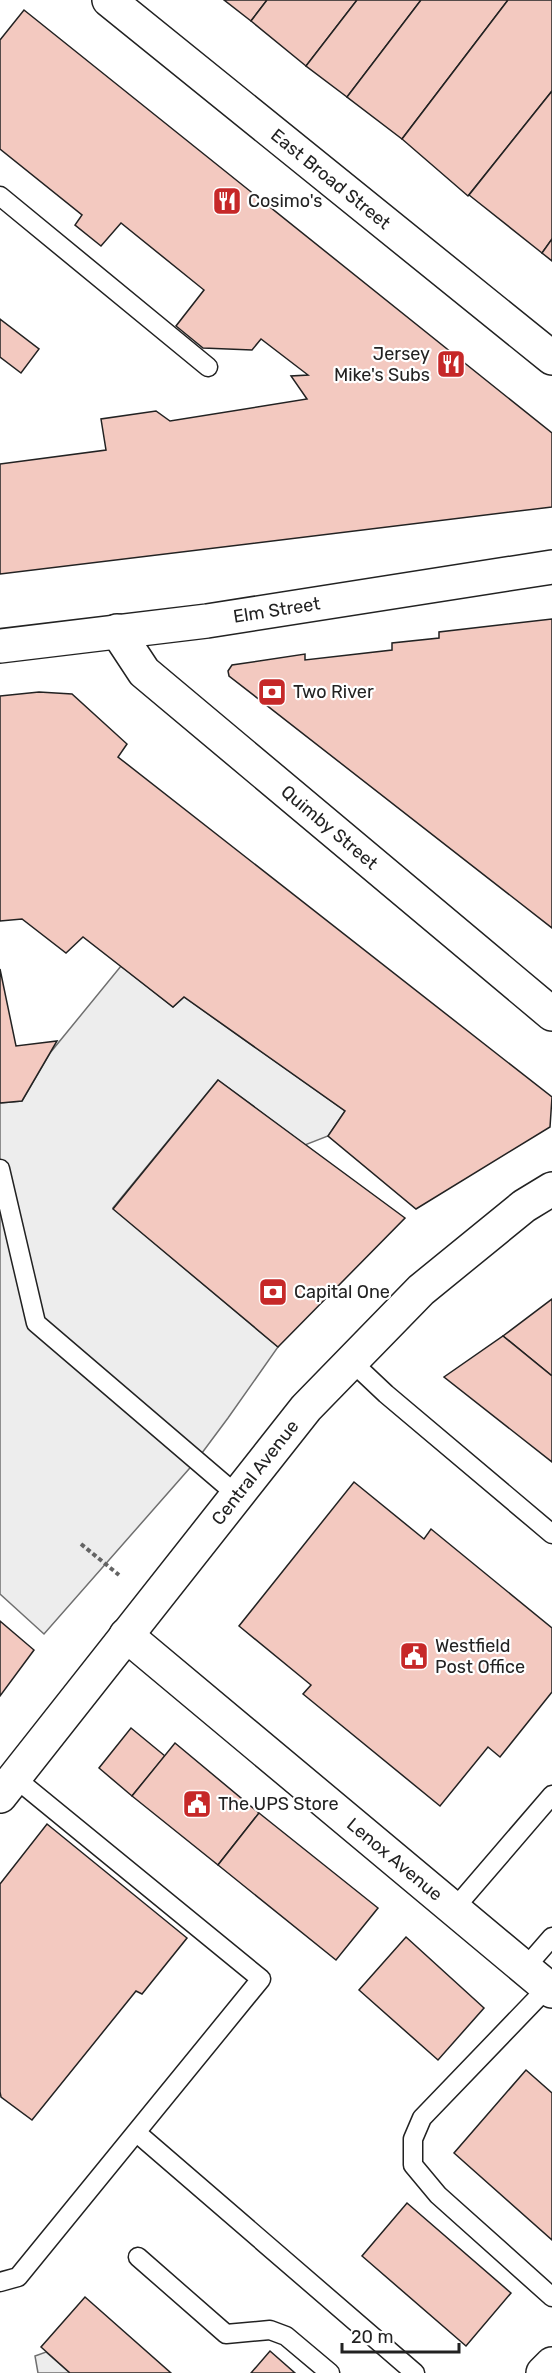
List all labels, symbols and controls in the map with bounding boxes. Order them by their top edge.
street label: East Broad Street [266,124,395,234]
restaurant icon: Cosimo's [211,185,243,217]
place label: Cosimo's [248,190,322,212]
place label: Jersey Mike's Subs [334,343,430,386]
restaurant icon: Jersey Mike's Subs [435,348,467,380]
street label: Elm Street [232,592,322,628]
bank icon: Two River [256,676,288,708]
place label: Two River [293,681,374,703]
street label: Quimby Street [276,781,382,874]
bank icon: Capital One [257,1276,289,1308]
place label: Capital One [294,1281,390,1303]
street label: Central Avenue [207,1415,303,1530]
place label: Westfield Post Office [435,1635,525,1678]
public building icon: Westfield Post Office [398,1640,430,1672]
public building icon: The UPS Store [181,1788,213,1820]
place label: The UPS Store [218,1793,339,1815]
street label: Lenox Avenue [342,1813,447,1906]
scale bar [342,2316,459,2354]
text: 20 m [351,2326,393,2348]

